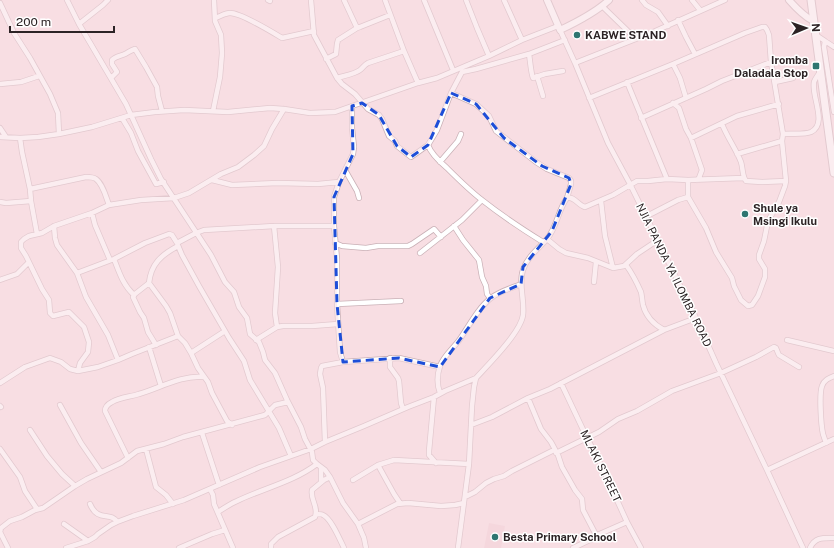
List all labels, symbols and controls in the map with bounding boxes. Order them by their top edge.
scale bar [10,8,114,34]
north arrow [786,8,826,48]
text: 200 m [16,15,51,29]
text: N [810,23,822,32]
place label: KABWE STAND [585,29,666,41]
marker: KABWE STAND [572,30,582,40]
place label: Iromba Daladala Stop [734,54,808,79]
marker: Iromba Daladala Stop [811,61,821,71]
street label: NJIA PANDA YA ILOMBA ROAD [634,201,714,349]
place label: Shule ya Msingi Ikulu [753,202,817,227]
marker: Shule ya Msingi Ikulu [740,209,750,219]
street label: MLAKI STREET [578,428,624,505]
place label: Besta Primary School [503,531,617,543]
marker: Besta Primary School [490,532,500,542]

